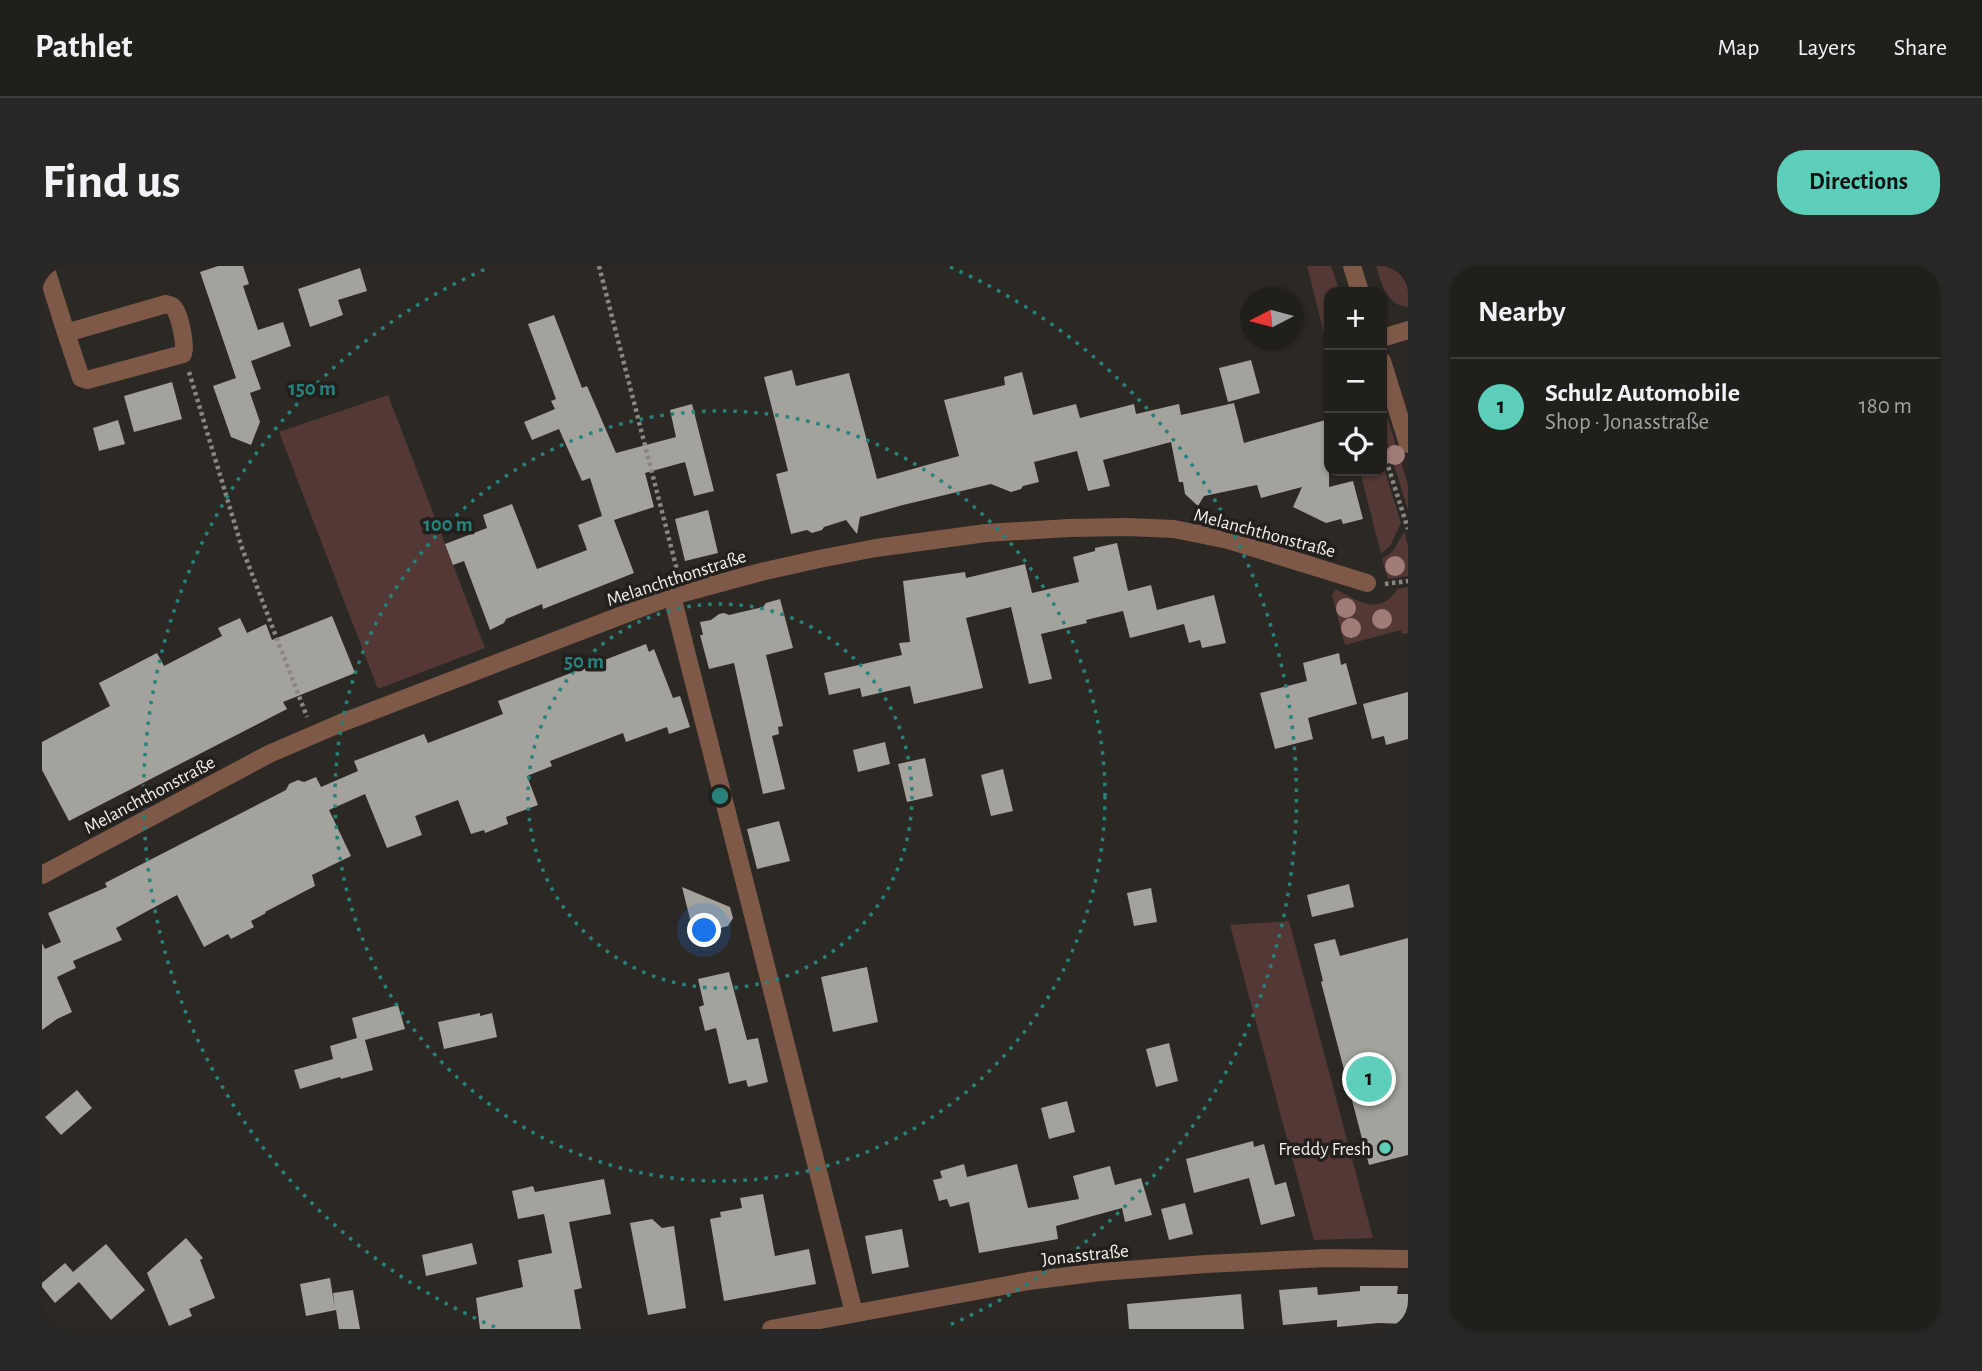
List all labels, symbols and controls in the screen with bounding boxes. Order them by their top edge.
text: Pathlet [35,31,133,64]
text: Map [1717,36,1759,60]
text: Layers [1797,36,1856,60]
text: Share [1894,36,1947,60]
button: Directions [1777,150,1940,215]
text: Find us [42,158,181,207]
north arrow [1240,287,1303,350]
map controls [1324,287,1387,476]
button: + [1324,287,1387,350]
text: Nearby [1478,297,1566,327]
button: − [1324,350,1387,413]
text: 150 m [288,378,336,399]
text: Schulz Automobile [1545,380,1740,406]
text: 1 [1497,395,1505,418]
text: 180 m [1859,395,1912,418]
text: Shop · Jonasstraße [1545,411,1709,434]
button: locate [1324,413,1387,476]
street label: Melanchthonstraße [1192,505,1337,561]
text: 100 m [423,514,473,535]
street label: Melanchthonstraße [604,547,749,610]
text: 50 m [564,651,604,672]
street label: Melanchthonstraße [81,753,218,838]
centre of rings [708,784,732,808]
your location [687,913,721,947]
pin: 1 [1346,1053,1392,1105]
place label: Freddy Fresh [1278,1140,1371,1159]
marker: Freddy Fresh [1377,1140,1393,1156]
street label: Jonasstraße [1041,1241,1130,1270]

